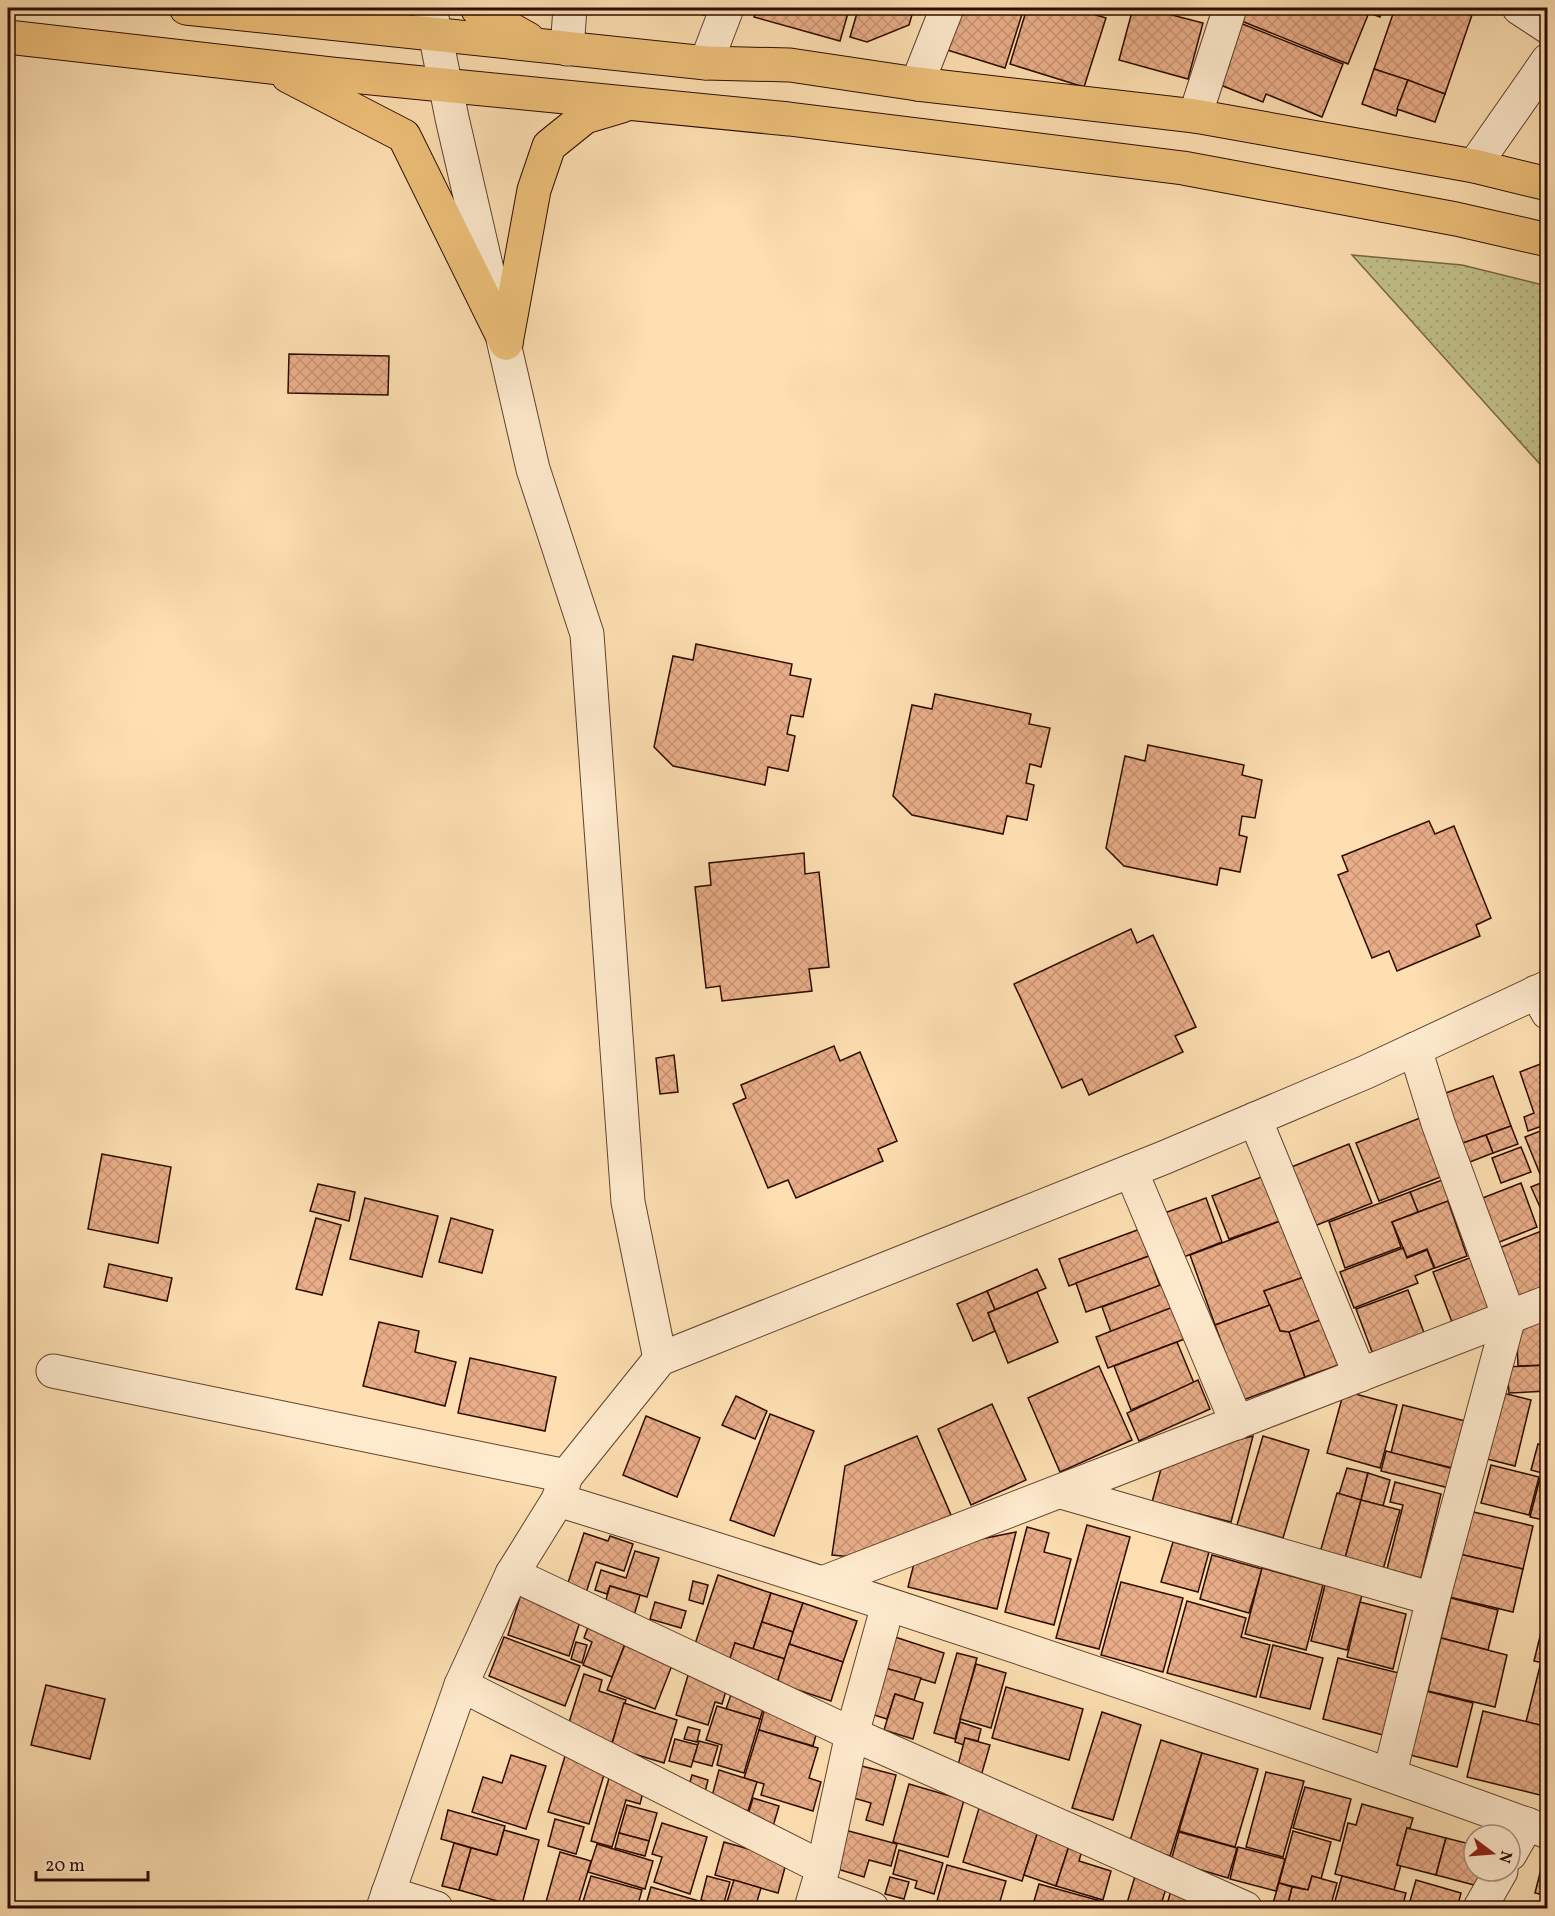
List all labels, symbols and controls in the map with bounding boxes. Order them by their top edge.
north arrow [1462,1823,1522,1883]
scale bar [36,1844,148,1882]
text: N [1492,1848,1517,1866]
text: 20 m [45,1854,85,1879]

